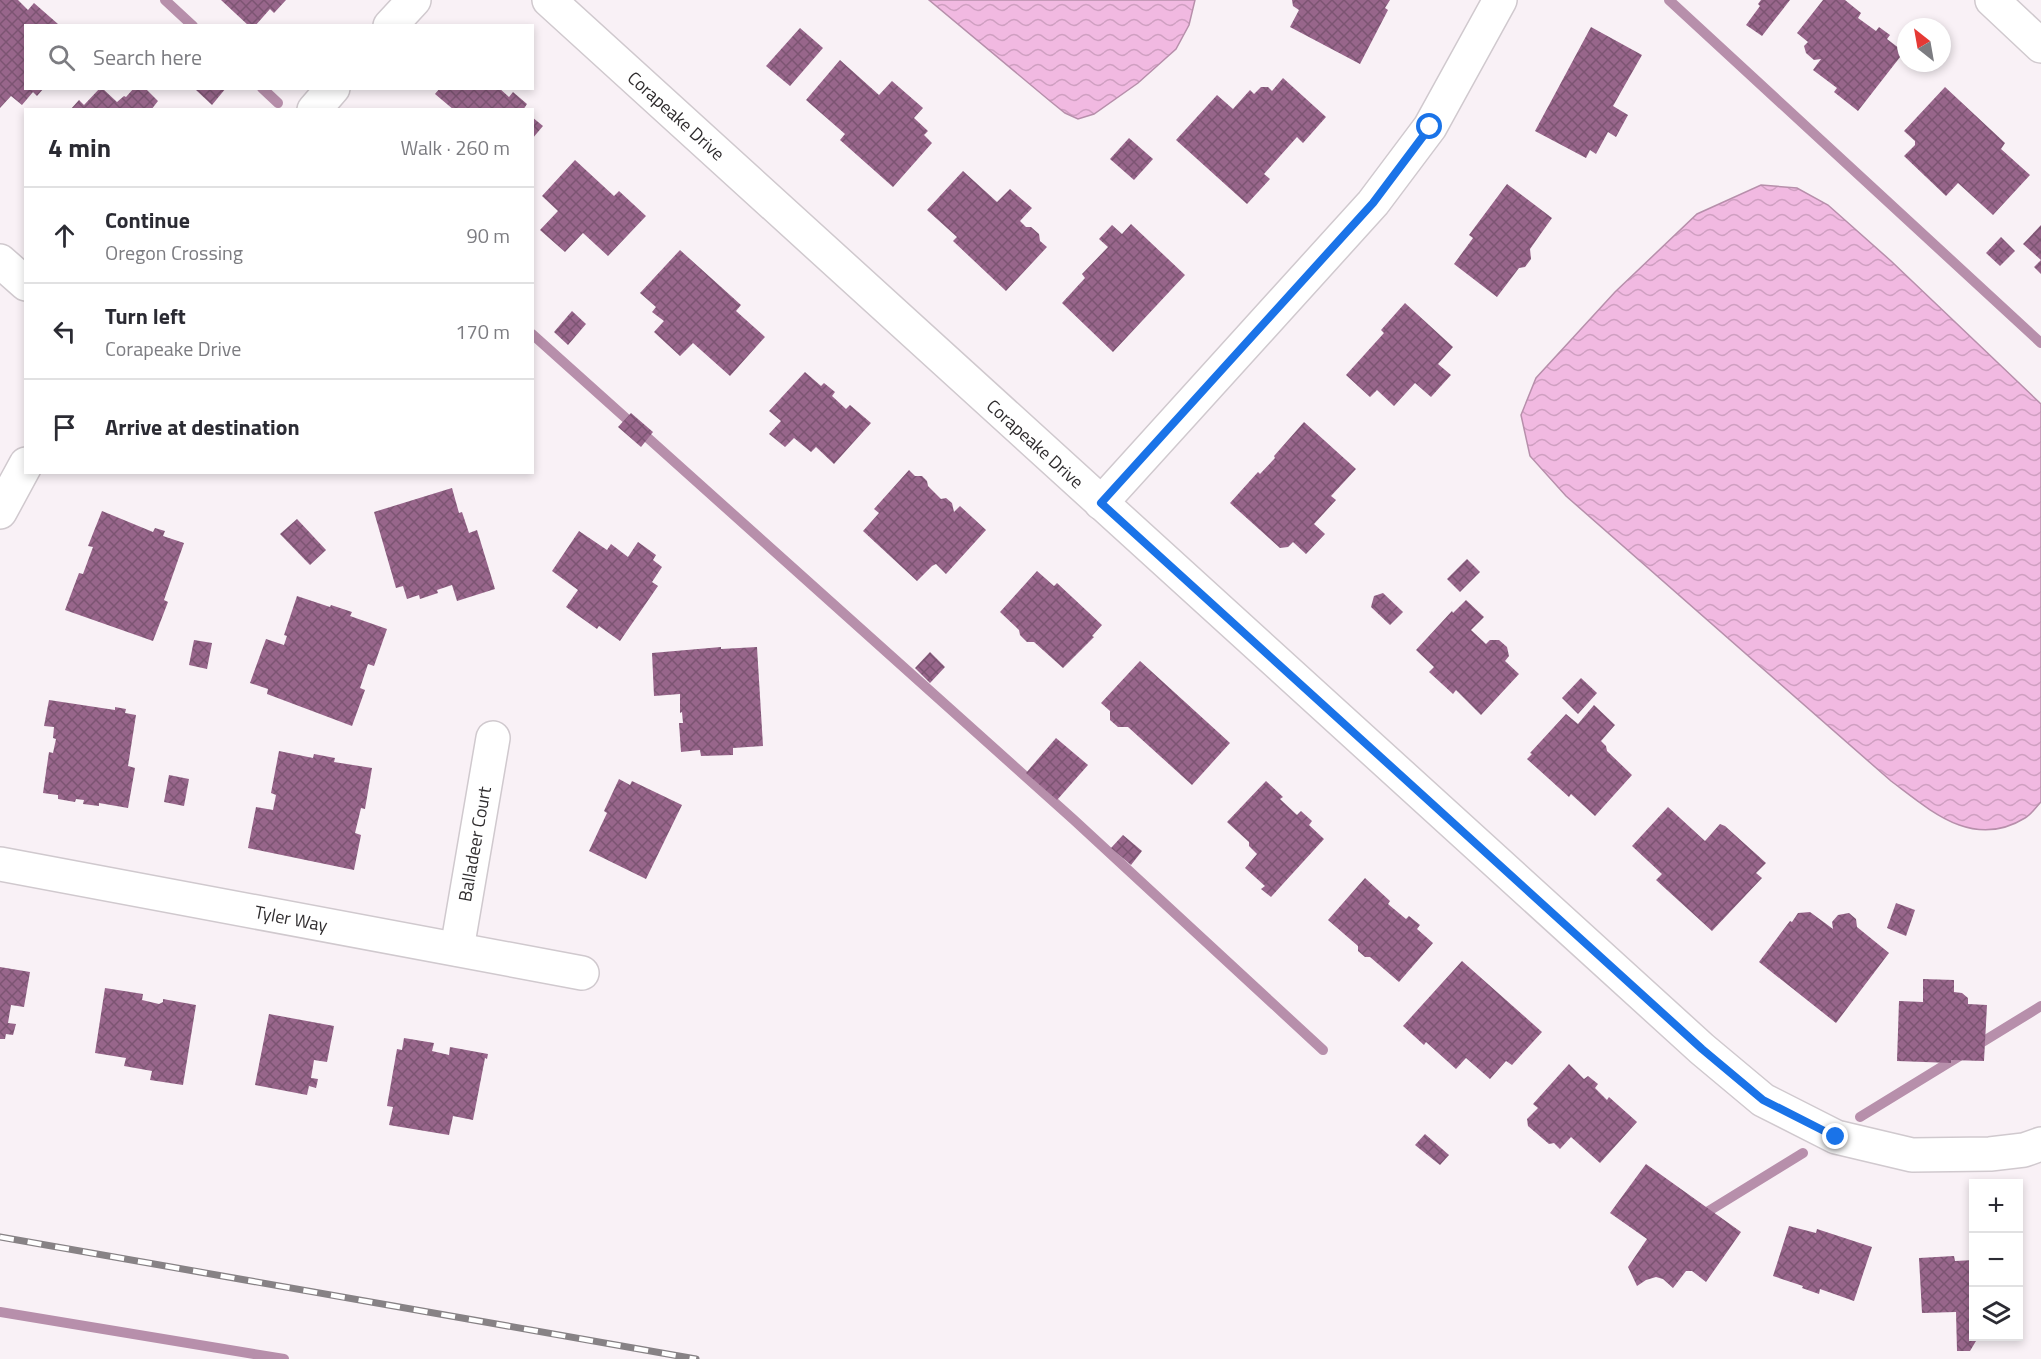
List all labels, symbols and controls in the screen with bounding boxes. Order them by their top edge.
north arrow [1897,18,1951,72]
search box [24,24,534,90]
text: Search here [93,40,202,74]
icon: search [45,41,78,74]
street label: Corapeake Drive [622,65,731,167]
route start [1416,113,1442,139]
text: 4 min [48,128,111,167]
text: Walk · 260 m [401,132,510,163]
text: Continue [105,203,190,237]
icon: ahead [48,219,81,252]
text: 90 m [466,220,510,251]
text: Oregon Crossing [105,237,243,268]
text: Turn left [105,299,186,333]
icon: left [48,315,81,348]
text: 170 m [455,316,510,347]
text: Corapeake Drive [105,333,241,364]
street label: Corapeake Drive [981,393,1090,495]
text: Arrive at destination [105,410,300,444]
icon: arrive [48,411,81,444]
street label: Balladeer Court [451,784,498,904]
street label: Tyler Way [252,898,330,939]
route end [1822,1123,1848,1149]
map controls [1969,1179,2023,1341]
button: + [1969,1179,2023,1233]
button: − [1969,1233,2023,1287]
button: layers [1969,1287,2023,1341]

